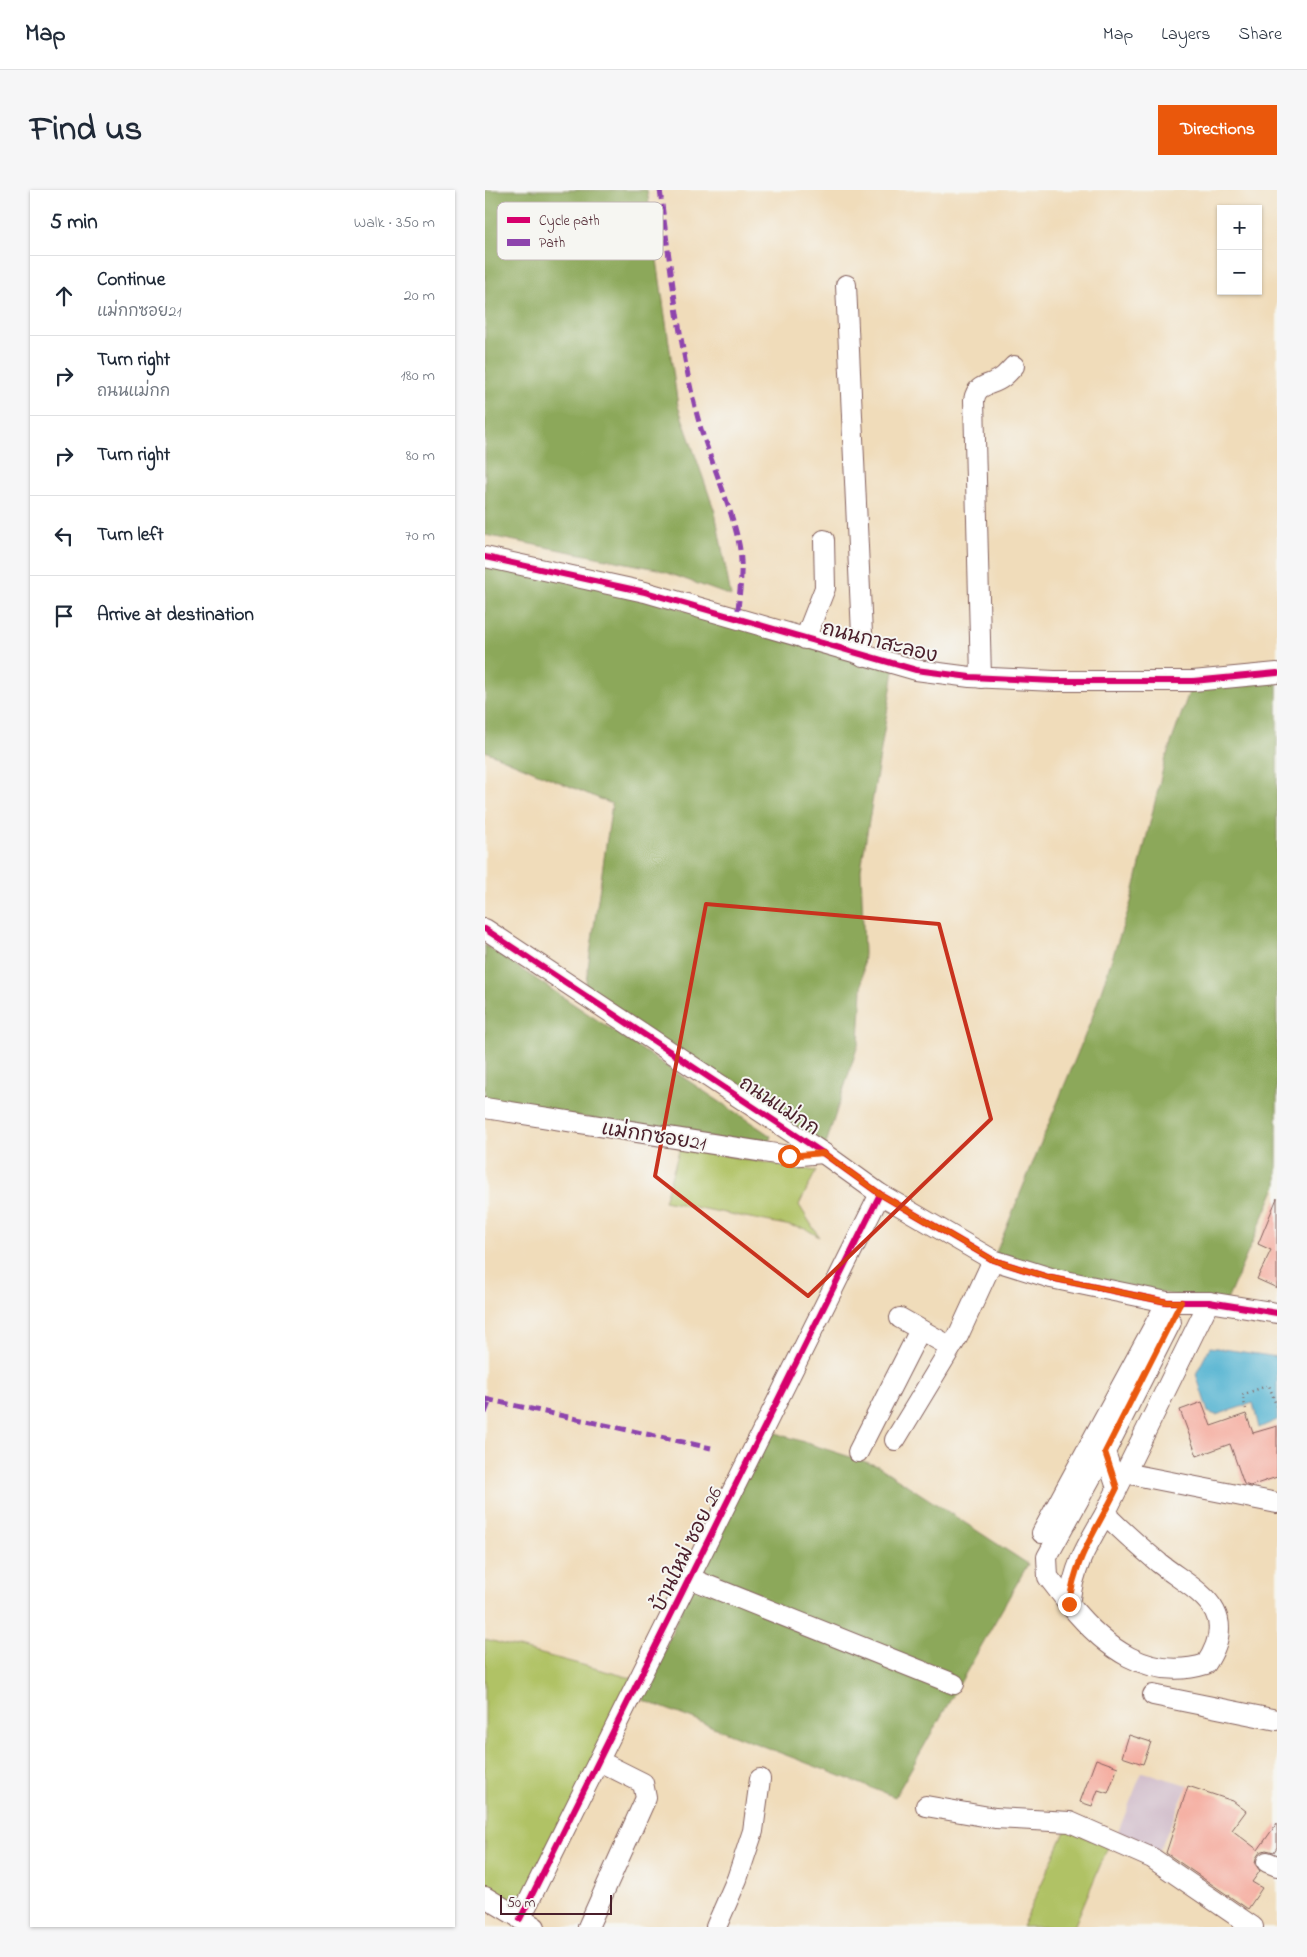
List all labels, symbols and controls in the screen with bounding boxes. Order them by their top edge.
text: Map [25,17,66,52]
text: Map [1103,22,1133,48]
text: Layers [1161,22,1211,48]
text: Share [1239,22,1282,48]
text: Find us [30,105,142,156]
button: Directions [1158,105,1277,155]
legend [497,202,663,260]
map controls [1217,205,1262,295]
button: + [1217,205,1262,250]
text: 5 min [50,208,98,238]
text: Walk · 350 m [354,211,435,235]
text: Cycle path [539,211,600,233]
text: Path [539,233,565,254]
button: − [1217,250,1262,295]
text: Continue [97,267,165,294]
icon: ahead [50,282,78,310]
text: 20 m [404,284,435,308]
text: แม่กกซอย21 [97,300,181,324]
text: Turn right [97,347,170,374]
icon: right [50,362,78,390]
text: 180 m [401,364,435,388]
text: ถนนแม่กก [97,380,170,404]
icon: right [50,442,78,470]
text: Turn right [97,442,170,469]
text: 80 m [406,444,435,468]
icon: left [50,522,78,550]
text: Turn left [97,522,164,549]
text: 70 m [405,524,435,548]
icon: arrive [50,602,78,630]
text: Arrive at destination [97,602,254,629]
street label: ถนนกาสะลอง [819,615,940,672]
street label: ถนนแม่กก [732,1069,825,1144]
street label: แม่กกซอย21 [599,1114,708,1160]
route start [778,1145,801,1168]
street label: บ้านใหม่ ซอย 26 [645,1482,731,1618]
route end [1058,1593,1081,1616]
scale bar [500,1892,613,1915]
text: 50 m [507,1893,535,1914]

